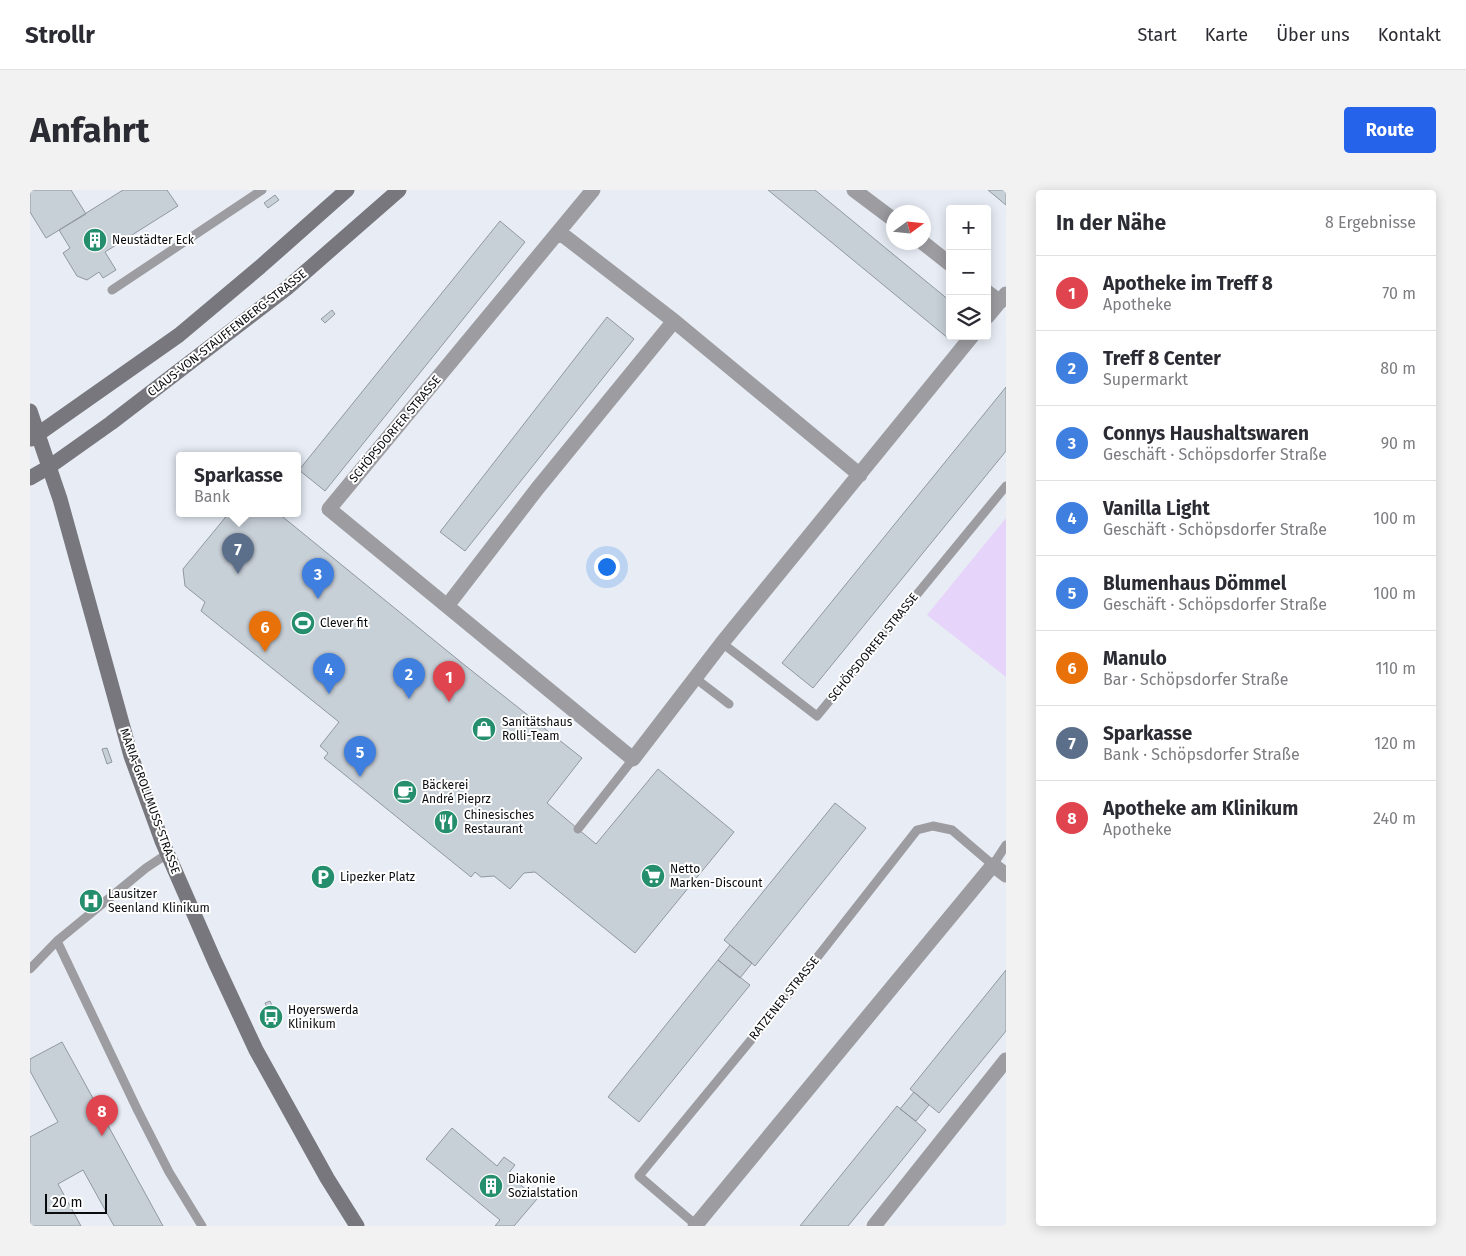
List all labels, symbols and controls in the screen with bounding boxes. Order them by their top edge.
text: Strollr [25,21,95,49]
text: Start [1137,24,1177,46]
text: Karte [1205,24,1248,46]
text: Über uns [1276,24,1350,46]
text: Kontakt [1378,24,1441,46]
button: Route [1344,107,1436,153]
text: Anfahrt [30,109,149,151]
north arrow [886,205,931,250]
map controls [946,205,991,340]
button: + [946,205,991,250]
text: In der Nähe [1056,210,1166,236]
text: 8 Ergebnisse [1325,213,1416,232]
building icon: Neustädter Eck [82,227,108,253]
place label: Neustädter Eck [112,233,195,247]
button: − [946,250,991,295]
street label: CLAUS-VON-STAUFFENBERG-STRASSE [145,267,309,399]
text: Apotheke im Treff 8 [1103,272,1273,295]
text: 1 [1068,284,1076,303]
text: 70 m [1382,284,1416,303]
button: layers [946,295,991,340]
text: Apotheke [1103,295,1172,314]
text: Treff 8 Center [1103,347,1221,370]
text: 2 [1068,359,1076,378]
text: 80 m [1380,359,1416,378]
text: Supermarkt [1103,370,1188,389]
street label: SCHÖPSDORFER STRASSE [345,372,444,485]
text: Connys Haushaltswaren [1103,422,1309,445]
text: 3 [1068,434,1076,453]
text: 90 m [1381,434,1416,453]
text: Geschäft · Schöpsdorfer Straße [1103,445,1327,464]
popup [176,452,301,517]
text: Sparkasse [194,464,283,487]
text: Bank [194,487,230,506]
text: Vanilla Light [1103,497,1210,520]
text: 4 [1067,509,1077,528]
text: 100 m [1373,509,1416,528]
text: Geschäft · Schöpsdorfer Straße [1103,520,1327,539]
pin: 7 [222,533,254,574]
your location [594,554,620,580]
pin: 3 [302,558,334,599]
text: Blumenhaus Dömmel [1103,572,1286,595]
text: 5 [1068,584,1076,603]
text: 100 m [1373,584,1416,603]
street label: SCHÖPSDORFER STRASSE [824,589,921,704]
text: Geschäft · Schöpsdorfer Straße [1103,595,1327,614]
sports icon: Clever fit [290,610,316,636]
pin: 6 [249,611,281,652]
place label: Clever fit [320,616,369,630]
text: Manulo [1103,647,1167,670]
pin: 4 [313,653,345,694]
pin: 2 [393,658,425,699]
text: 6 [1067,659,1077,678]
text: 110 m [1375,659,1416,678]
pin: 1 [433,661,465,702]
text: Bar · Schöpsdorfer Straße [1103,670,1288,689]
place label: Sanitätshaus Rolli-Team [502,715,573,743]
shop icon: Sanitätshaus Rolli-Team [471,716,497,742]
text: Sparkasse [1103,722,1192,745]
street label: MARIA-GROLLMUSS-STRASSE [117,726,183,876]
text: 7 [1068,734,1076,753]
text: 120 m [1374,734,1416,753]
pin: 5 [344,736,376,777]
text: Bank · Schöpsdorfer Straße [1103,745,1300,764]
place label: Bäckerei André Pieprz [422,778,491,806]
cafe icon: Bäckerei André Pieprz [392,779,418,805]
text: Apotheke am Klinikum [1103,797,1298,820]
place label: Chinesisches Restaurant [464,808,534,836]
restaurant icon: Chinesisches Restaurant [433,809,459,835]
text: 8 [1067,809,1077,828]
text: 240 m [1373,809,1416,828]
text: Apotheke [1103,820,1172,839]
place label: Netto Marken-Discount [670,862,763,890]
supermarket icon: Netto Marken-Discount [640,863,666,889]
parking icon: Lipezker Platz [310,864,336,890]
place label: Lipezker Platz [340,870,415,884]
place label: Lausitzer Seenland Klinikum [108,887,210,915]
hospital icon: Lausitzer Seenland Klinikum [78,888,104,914]
street label: RATZENER STRASSE [746,953,822,1043]
place label: Hoyerswerda Klinikum [288,1003,359,1031]
bus stop icon: Hoyerswerda Klinikum [258,1004,284,1030]
pin: 8 [86,1095,118,1136]
place label: Diakonie Sozialstation [508,1172,578,1200]
building icon: Diakonie Sozialstation [478,1173,504,1199]
scale bar [45,1191,108,1214]
text: 20 m [52,1194,82,1211]

